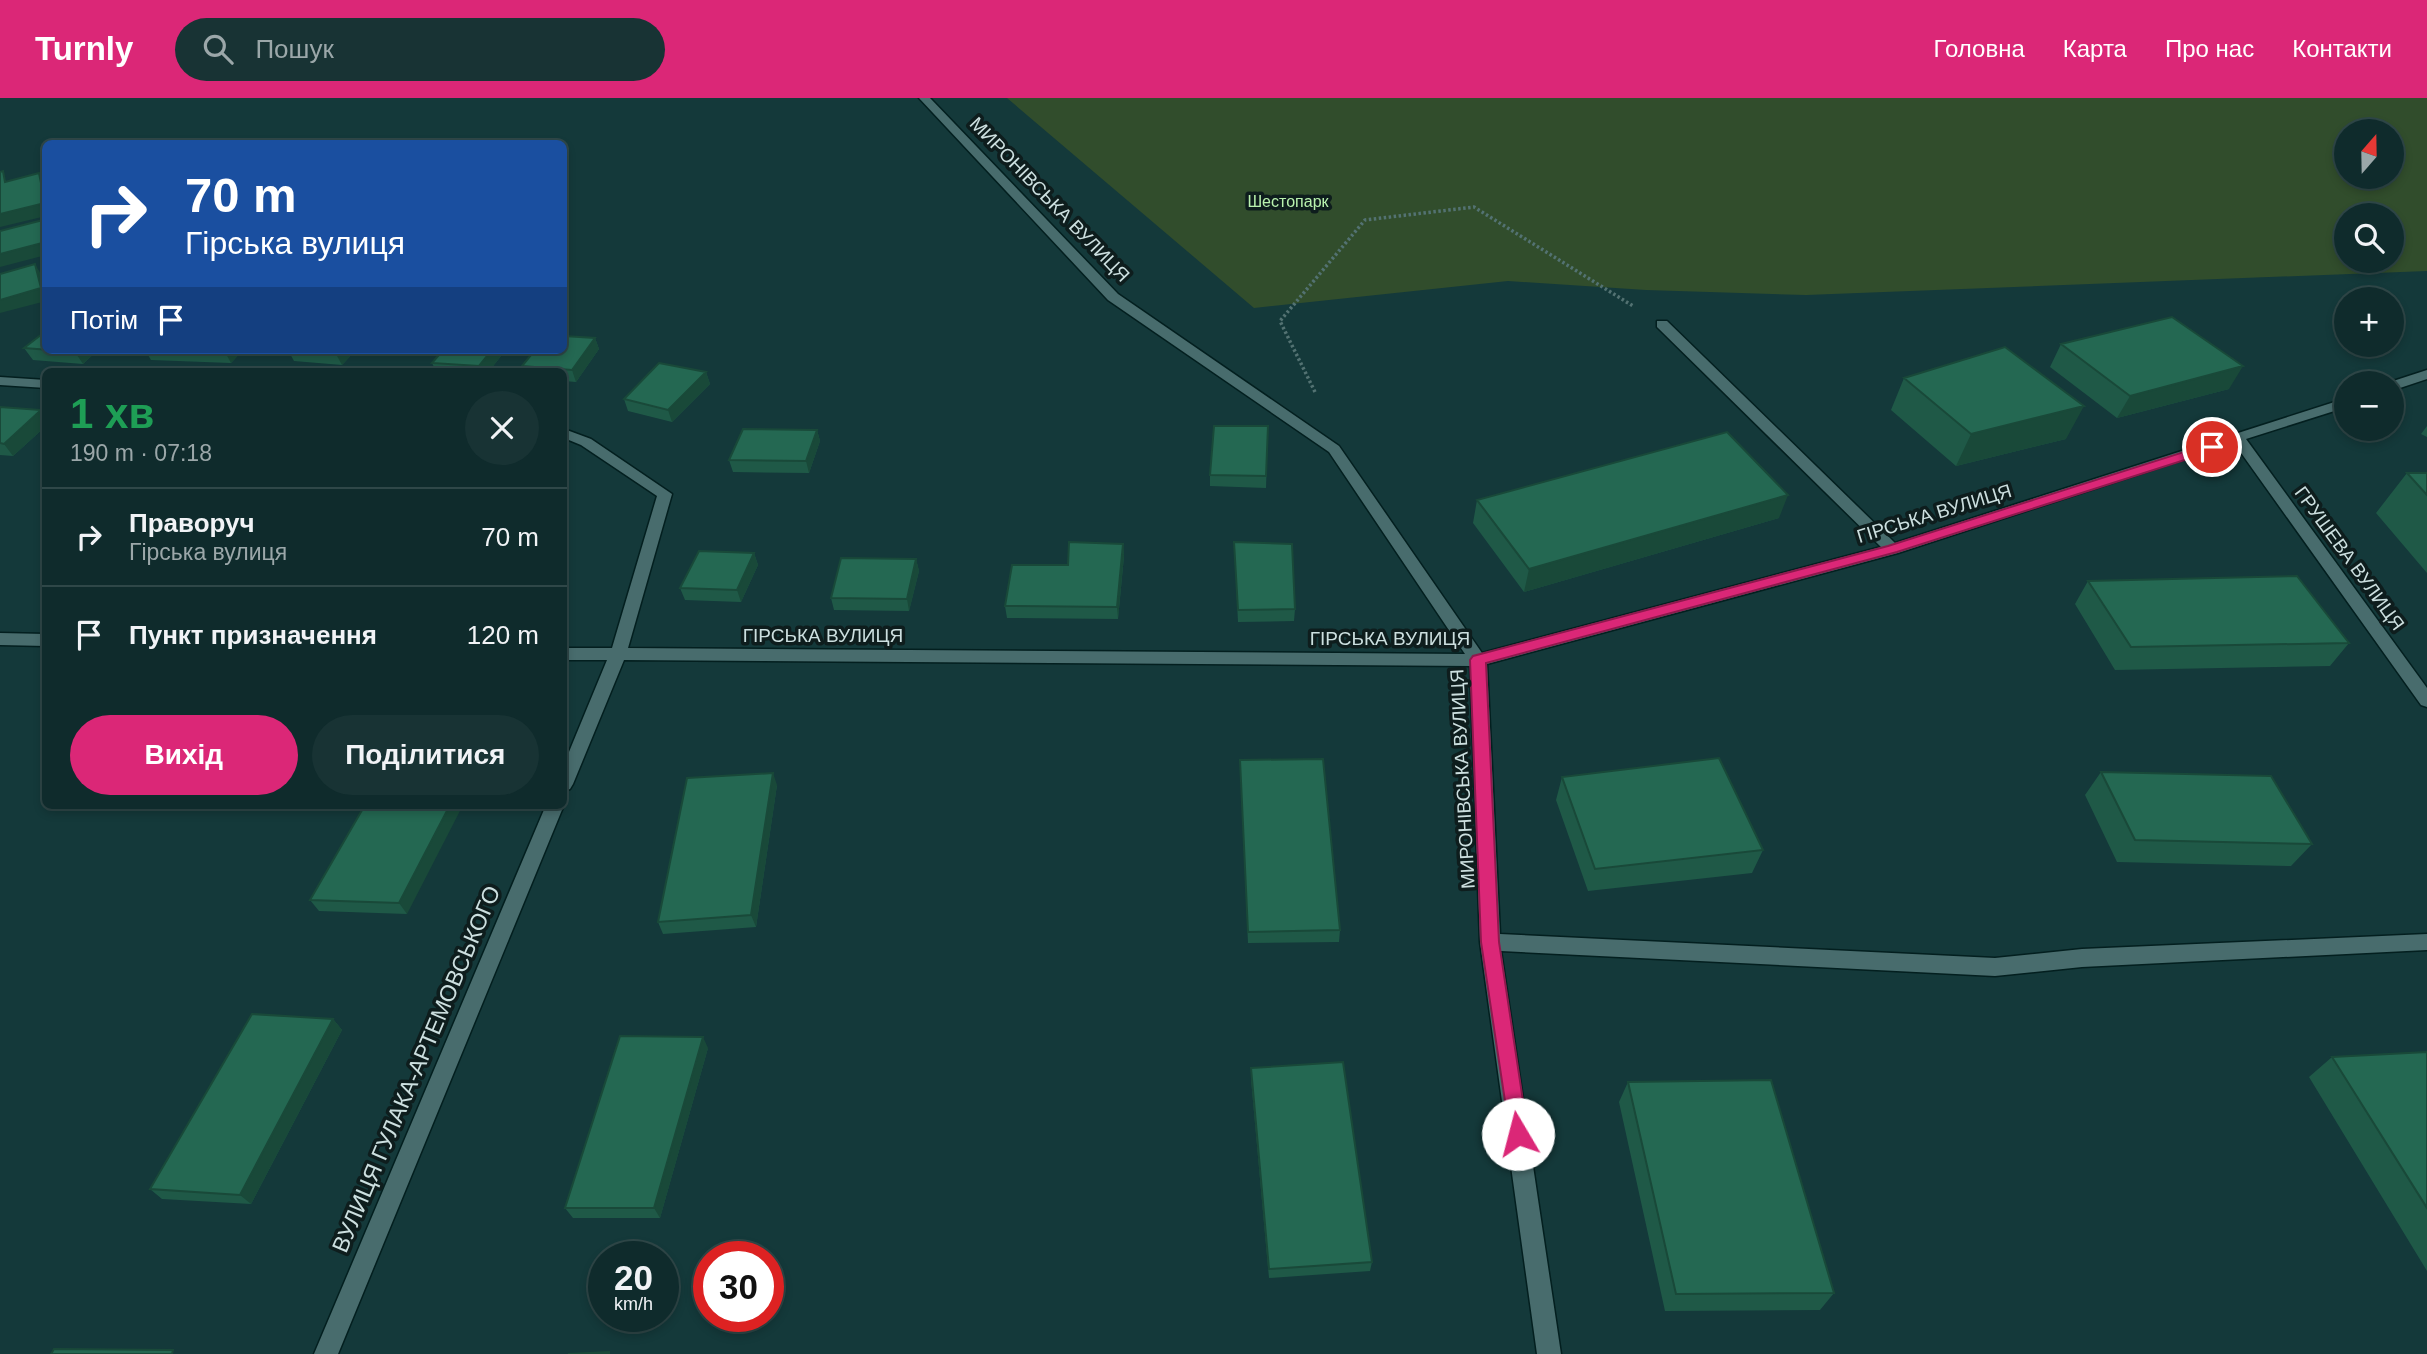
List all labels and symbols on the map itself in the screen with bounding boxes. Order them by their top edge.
street label: МИРОНІВСЬКА ВУЛИЦЯ [966,113,1134,286]
north arrow [2334,119,2404,189]
park label: Шестопарк [1247,193,1330,210]
pin [2182,417,2242,477]
street label: ГІРСЬКА ВУЛИЦЯ [1854,480,2014,547]
street label: ГРУШЕВА ВУЛИЦЯ [2291,483,2409,634]
street label: ГІРСЬКА ВУЛИЦЯ [743,625,903,646]
street label: ГІРСЬКА ВУЛИЦЯ [1310,628,1470,649]
street label: МИРОНІВСЬКА ВУЛИЦЯ [1446,668,1479,889]
street label: ВУЛИЦЯ ГУЛАКА-АРТЕМОВСЬКОГО [327,882,505,1256]
position arrow [1481,1097,1555,1171]
speed limit sign: 30 [693,1241,784,1332]

